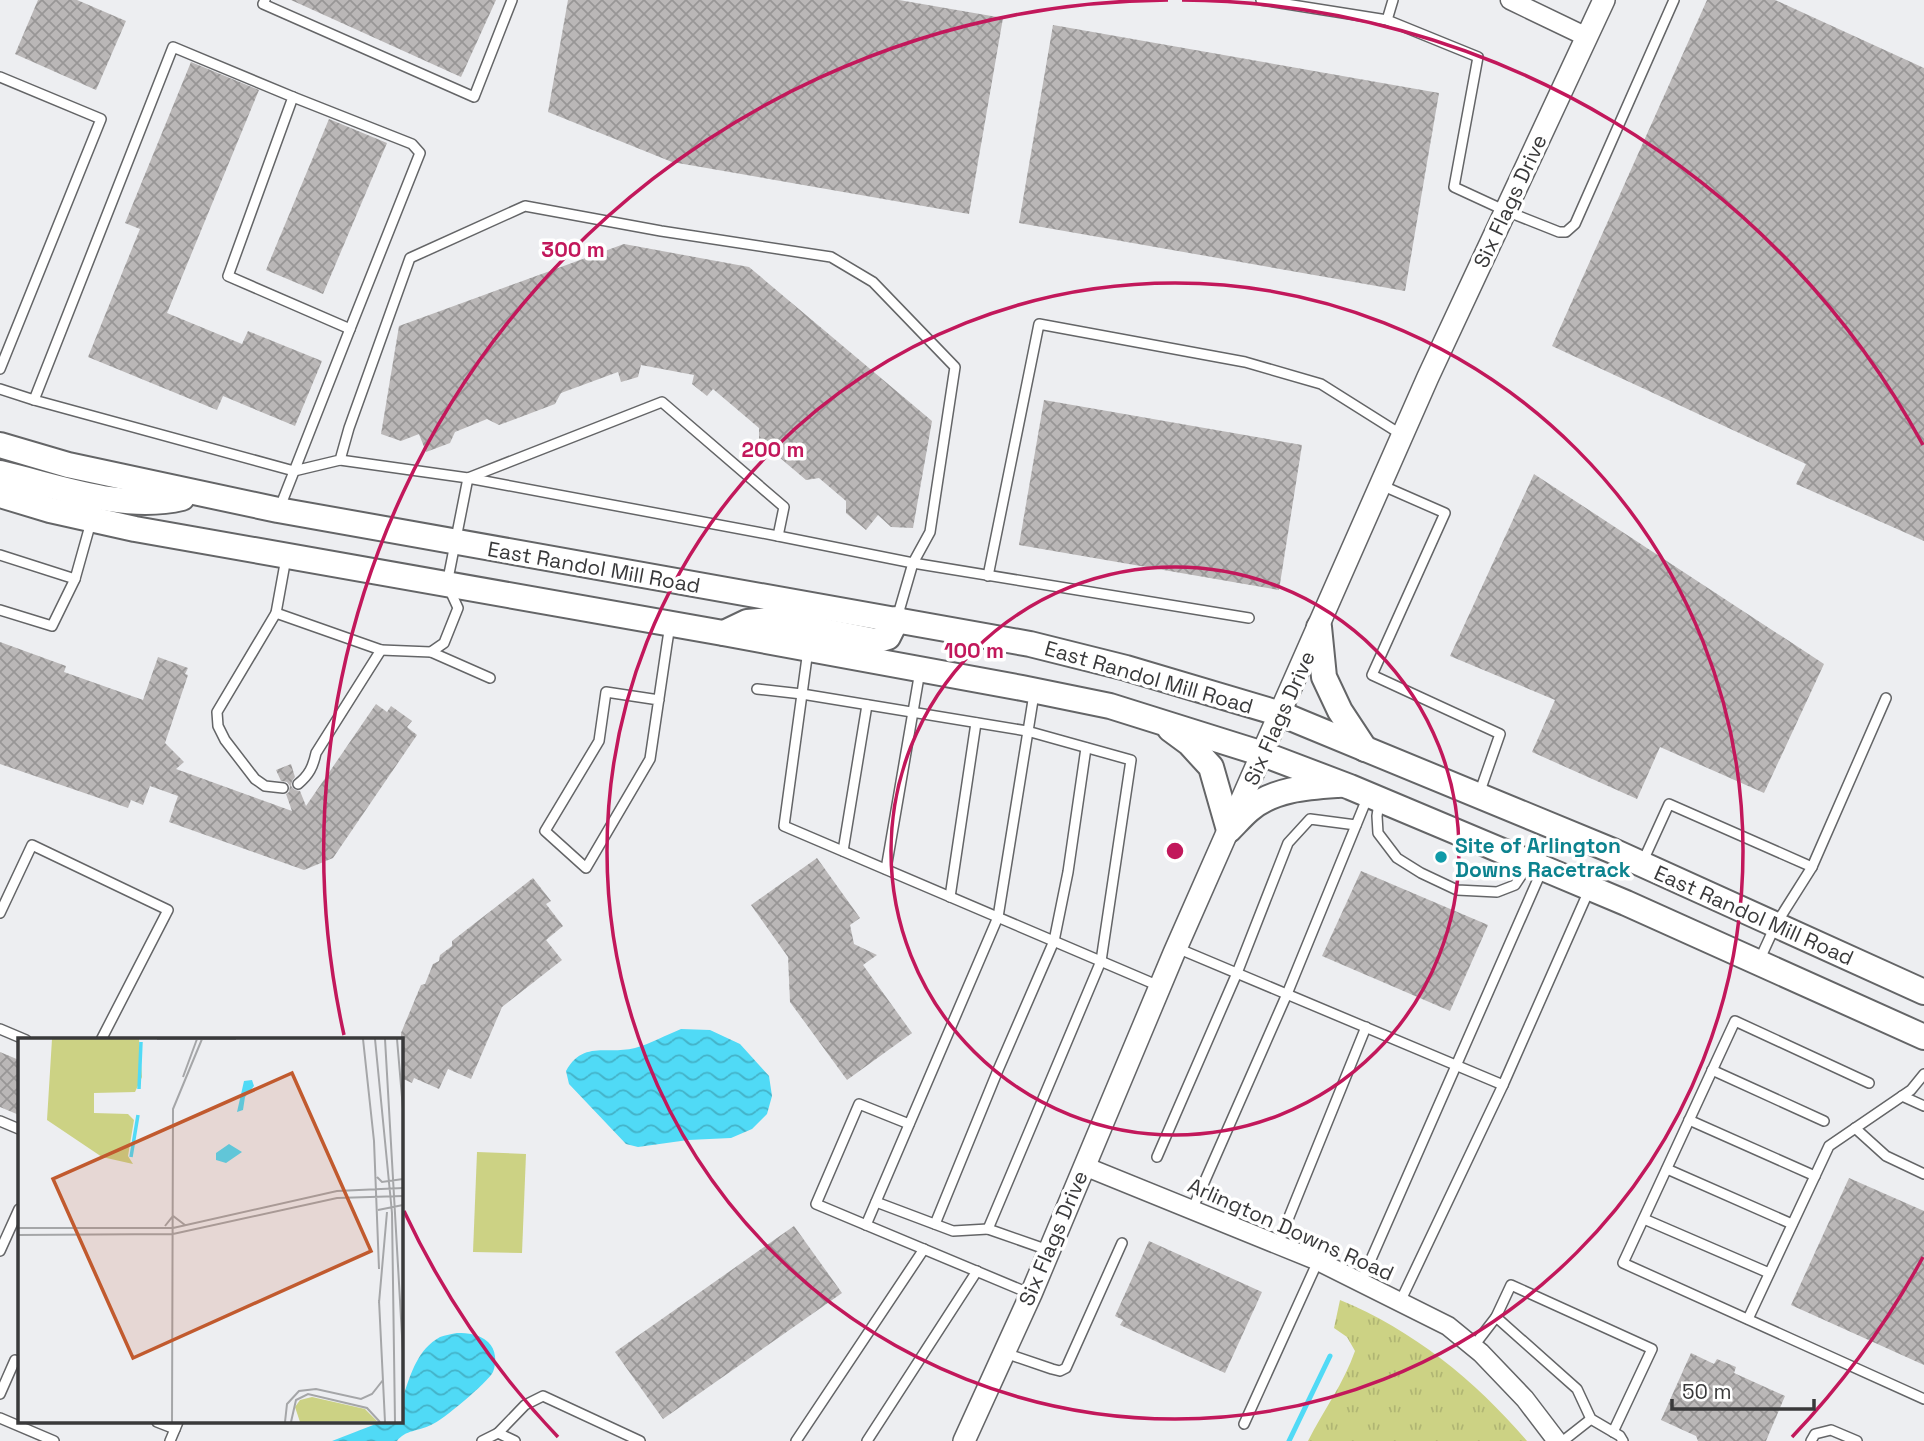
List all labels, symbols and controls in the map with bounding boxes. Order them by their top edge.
street label: Six Flags Drive [1467,130,1553,272]
text: 300 m [541,236,605,263]
text: 200 m [742,436,804,463]
street label: East Randol Mill Road [486,535,702,599]
street label: East Randol Mill Road [1042,634,1256,720]
text: 100 m [944,637,1004,664]
street label: Six Flags Drive [1237,647,1321,789]
place label: Site of Arlington Downs Racetrack [1455,832,1631,883]
centre of rings [1163,839,1187,863]
marker: Site of Arlington Downs Racetrack [1433,849,1449,865]
street label: East Randol Mill Road [1650,859,1858,971]
inset map [18,1038,402,1424]
street label: Six Flags Drive [1012,1166,1094,1310]
street label: Arlington Downs Road [1184,1171,1398,1287]
scale bar [1672,1368,1814,1412]
text: 50 m [1682,1378,1732,1405]

